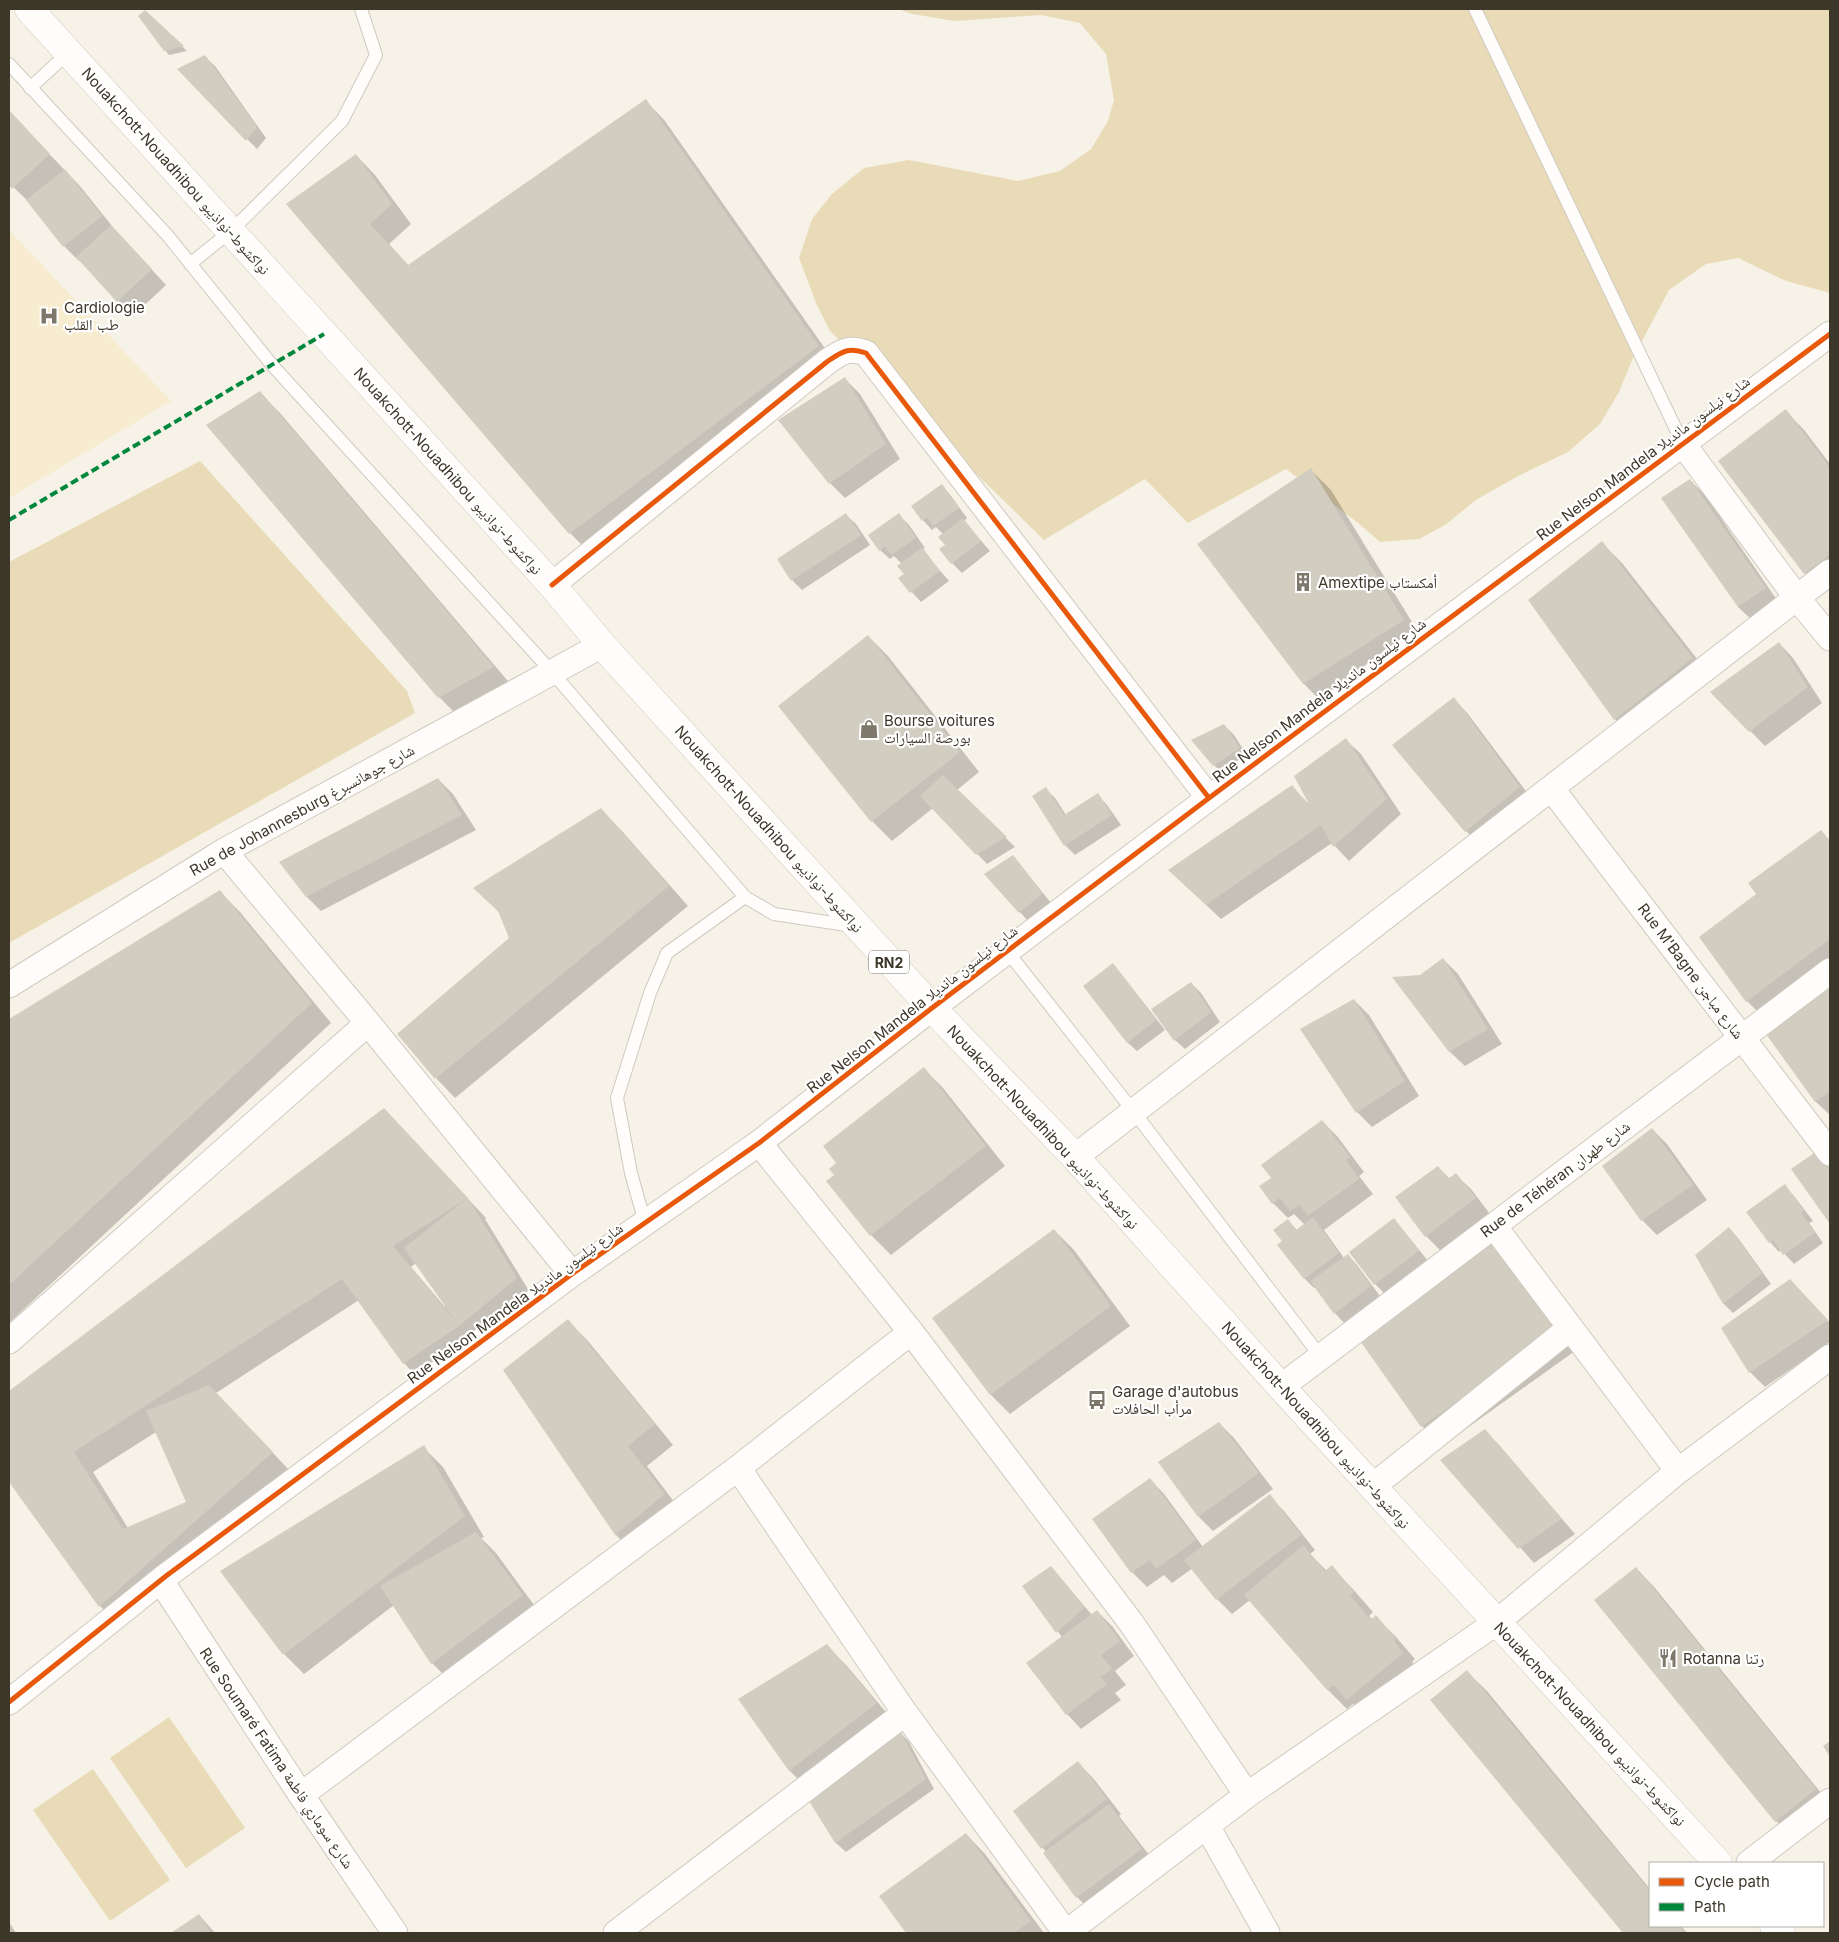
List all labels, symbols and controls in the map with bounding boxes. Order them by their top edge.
street label: Nouakchott-Nouadhibou نواكشوط-نواذيبو [78,63,274,279]
place label: Cardiologie طب القلب [64,298,145,334]
hospital icon: Cardiologie طب القلب [38,305,60,327]
street label: Nouakchott-Nouadhibou نواكشوط-نواذيبو [350,363,546,579]
street label: Rue Nelson Mandela شارع نيلسون مانديلا [1533,371,1754,545]
building icon: Amextipe أمكستاب [1292,571,1314,593]
place label: Amextipe أمكستاب [1318,573,1437,592]
street label: Rue Nelson Mandela شارع نيلسون مانديلا [1209,613,1430,787]
place label: Bourse voitures بورصة السيارات [884,711,995,747]
shop icon: Bourse voitures بورصة السيارات [858,718,880,740]
street label: Nouakchott-Nouadhibou نواكشوط-نواذيبو [671,721,867,937]
street label: Rue de Johannesburg شارع جوهانسبرغ [186,740,418,881]
street label: Rue M'Bagne شارع مباجن [1633,899,1748,1043]
street label: Rue Nelson Mandela شارع نيلسون مانديلا [803,921,1022,1098]
road number: RN2 [869,950,909,974]
street label: Nouakchott-Nouadhibou نواكشوط-نواذيبو [943,1021,1143,1233]
street label: Rue de Téhéran شارع طهران [1476,1116,1634,1242]
street label: Rue Nelson Mandela شارع نيلسون مانديلا [403,1218,627,1389]
street label: Nouakchott-Nouadhibou نواكشوط-نواذيبو [1218,1317,1414,1533]
place label: Garage d'autobus مرأب الحافلات [1112,1382,1239,1418]
bus stop icon: Garage d'autobus مرأب الحافلات [1086,1389,1108,1411]
street label: Nouakchott-Nouadhibou نواكشوط-نواذيبو [1490,1618,1690,1830]
street label: Rue Soumaré Fatima شارع سوماري فاطمة [193,1644,358,1874]
restaurant icon: Rotanna رتنا [1657,1647,1679,1669]
place label: Rotanna رتنا [1683,1649,1765,1668]
legend [1649,1862,1824,1927]
text: Cycle path [1694,1872,1770,1891]
text: Path [1694,1897,1726,1916]

